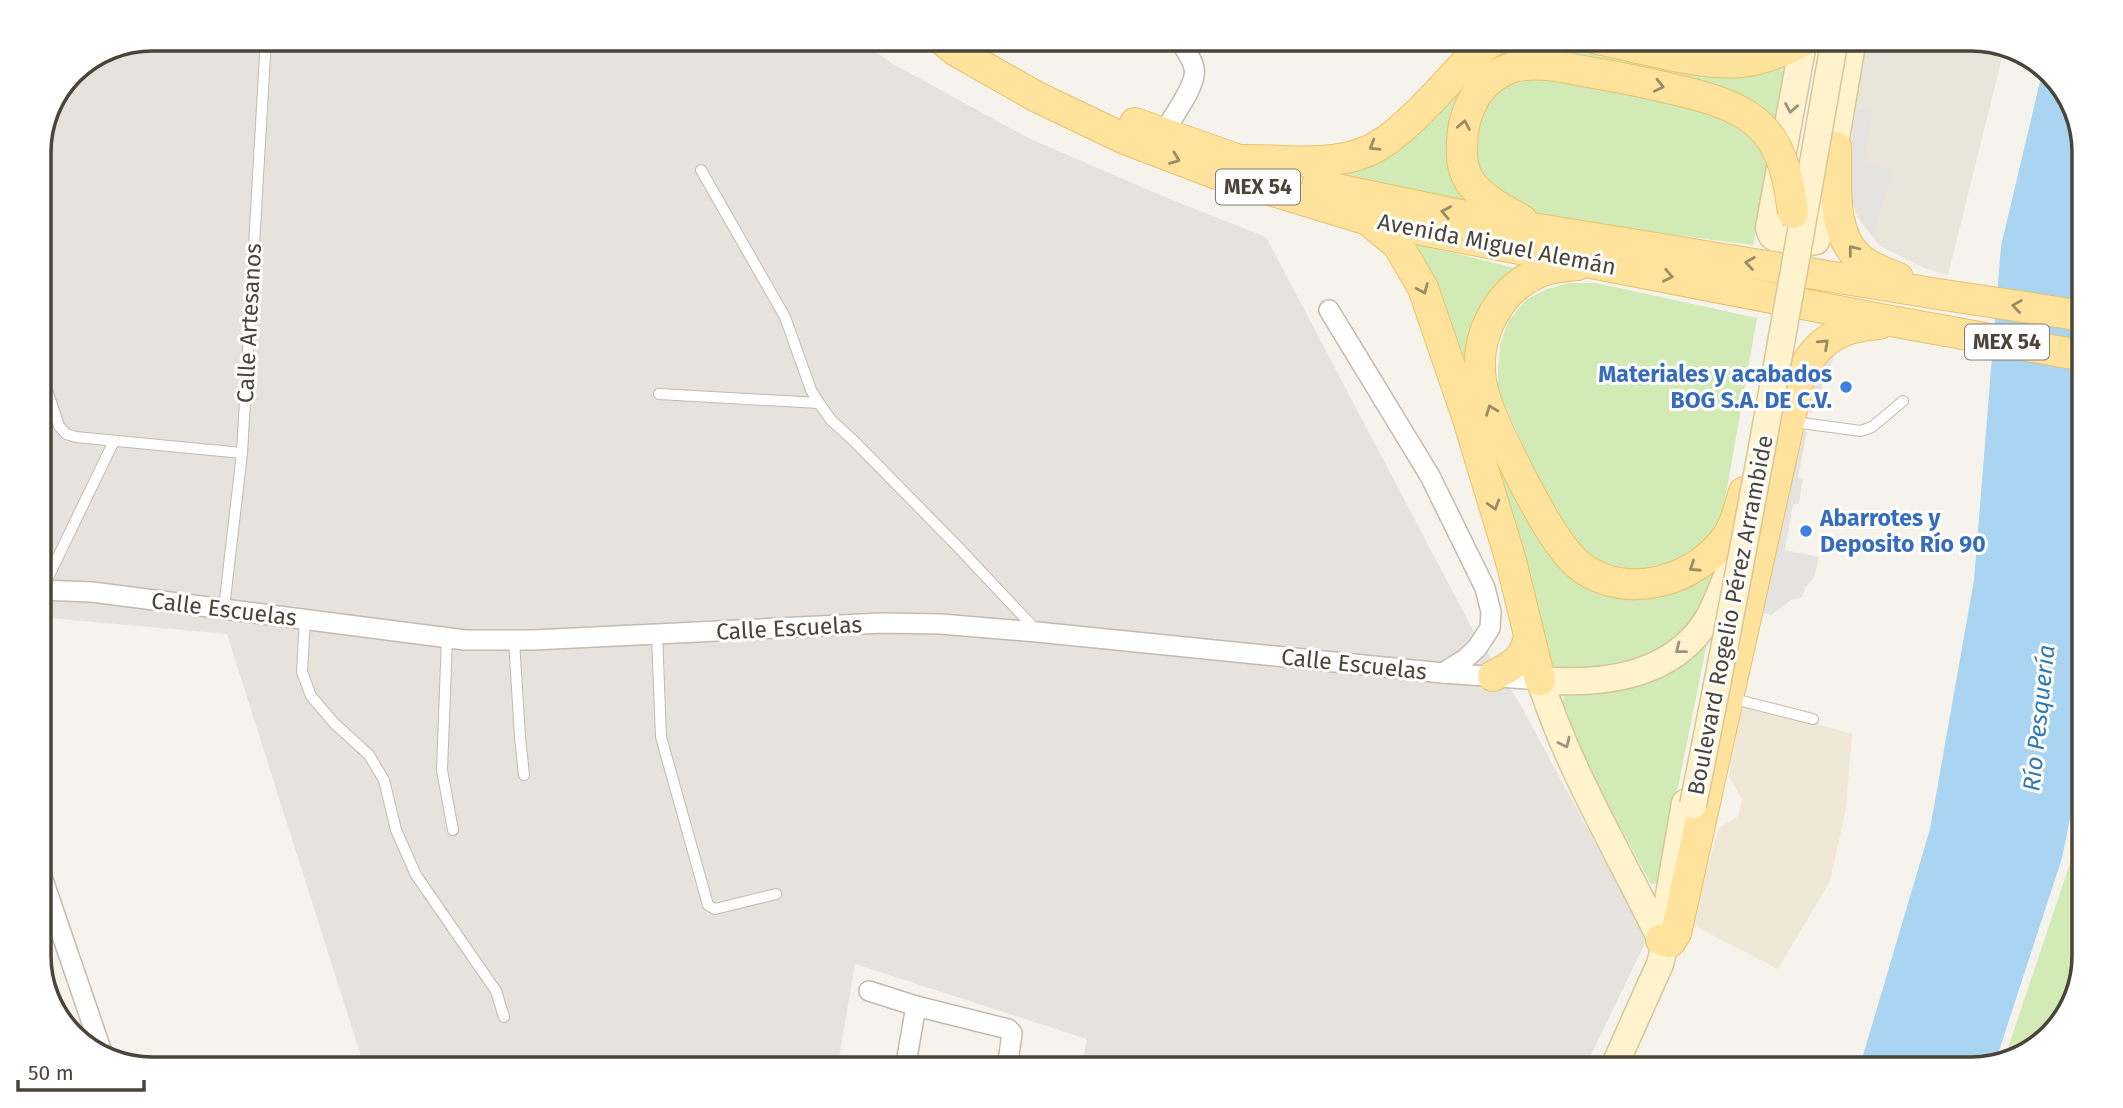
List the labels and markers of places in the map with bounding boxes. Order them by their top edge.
place label: Materiales y acabados BOG S.A. DE C.V. [1598,360,1832,414]
marker: Materiales y acabados BOG S.A. DE C.V. [1838,379,1854,395]
place label: Abarrotes y Deposito Río 90 [1819,504,1986,558]
marker: Abarrotes y Deposito Río 90 [1798,523,1814,539]

